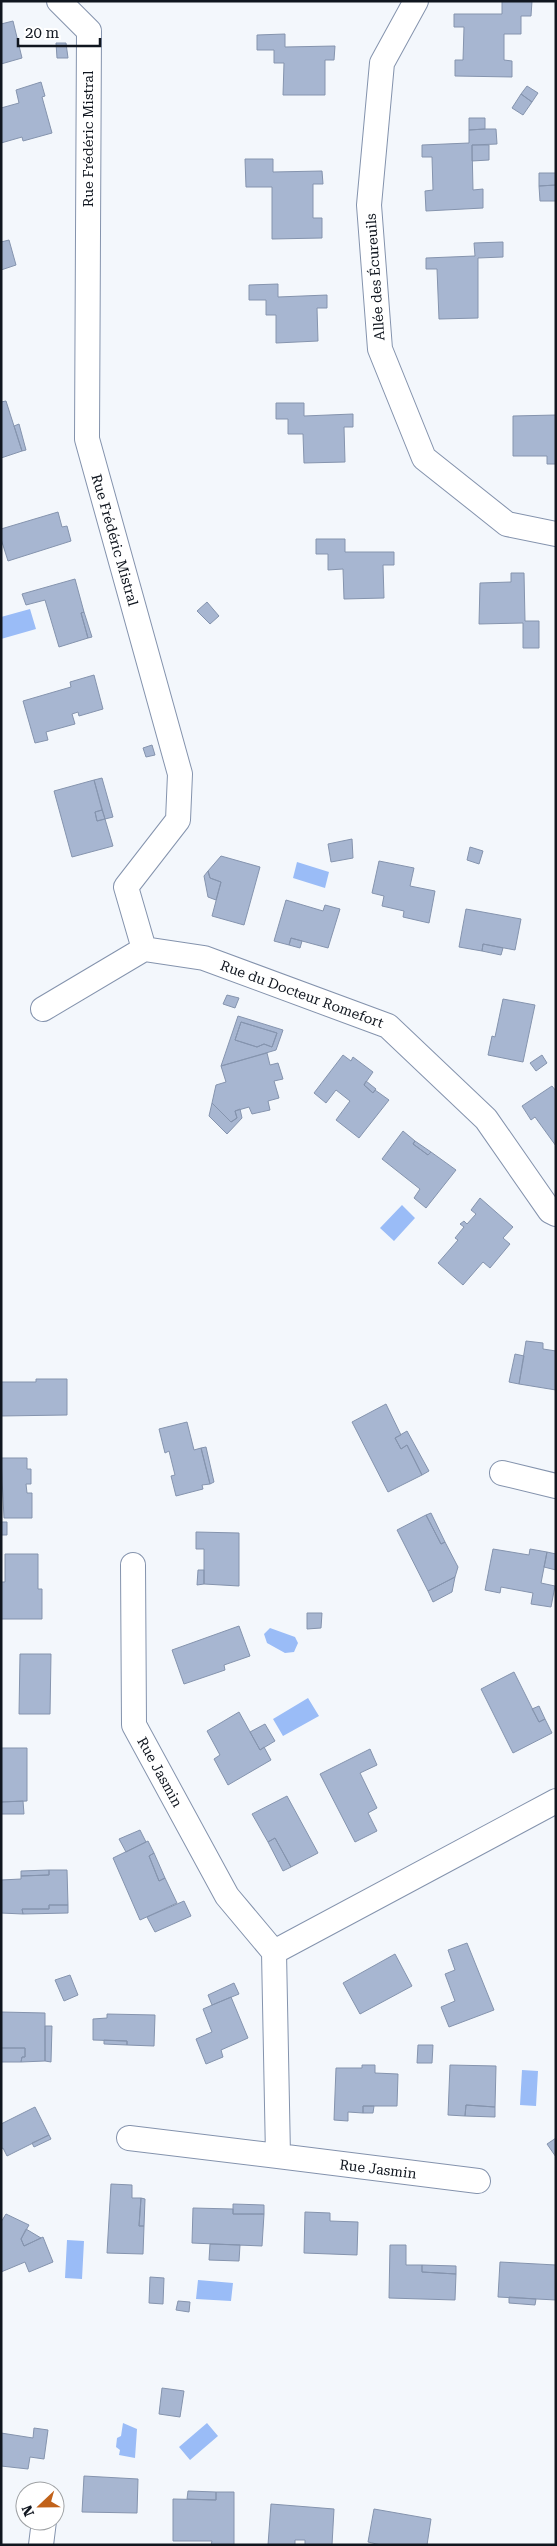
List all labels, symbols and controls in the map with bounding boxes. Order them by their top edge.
scale bar [18,15,100,47]
text: 20 m [25,24,60,42]
street label: Rue Frédéric Mistral [80,70,96,207]
street label: Allée des Écureuils [363,212,387,341]
street label: Rue Frédéric Mistral [88,472,142,608]
street label: Rue du Docteur Romefort [218,957,386,1031]
street label: Rue Jasmin [134,1734,186,1810]
street label: Rue Jasmin [339,2156,417,2182]
north arrow [15,2481,65,2531]
text: N [18,2503,37,2519]

